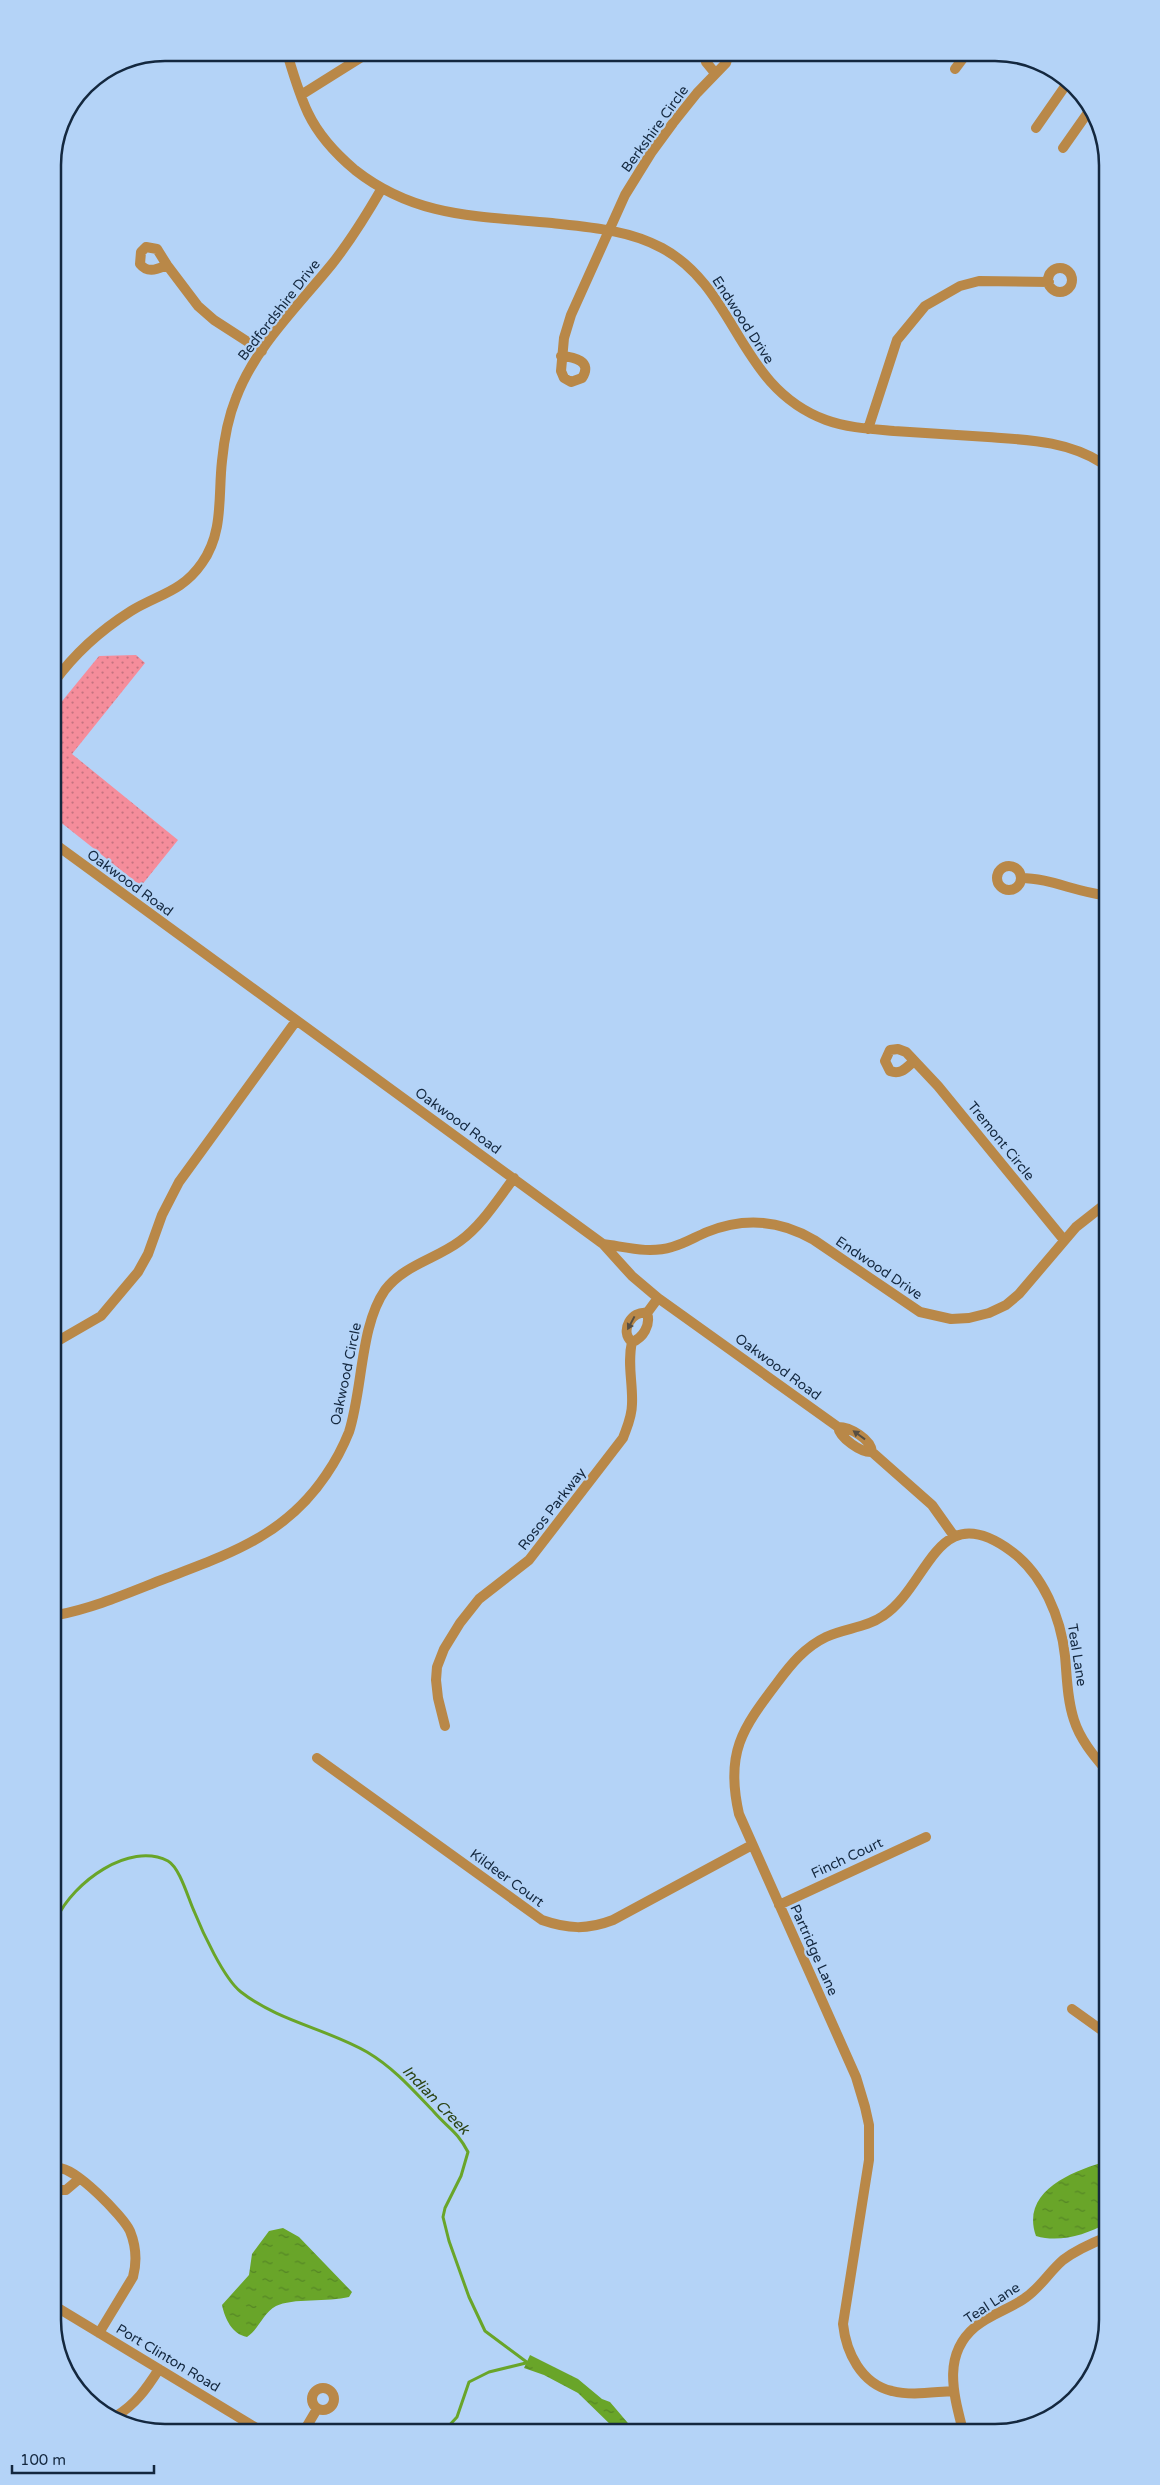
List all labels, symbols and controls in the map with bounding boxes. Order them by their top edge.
street label: Berkshire Circle [618,82,692,176]
street label: Bedfordshire Drive [234,256,324,364]
street label: Endwood Drive [708,273,778,367]
street label: Oakwood Road [84,846,176,920]
street label: Oakwood Road [412,1084,504,1158]
street label: Tremont Circle [964,1098,1038,1184]
street label: Endwood Drive [832,1233,926,1303]
one-way arrow [627,1315,635,1330]
street label: Oakwood Circle [327,1321,365,1427]
street label: Oakwood Road [732,1330,824,1404]
one-way arrow [852,1430,866,1440]
street label: Rosos Parkway [514,1464,590,1554]
street label: Teal Lane [1064,1623,1090,1687]
street label: Finch Court [808,1834,886,1882]
street label: Kildeer Court [467,1845,548,1911]
street label: Partridge Lane [786,1902,842,1998]
water label: Indian Creek [399,2062,475,2140]
street label: Teal Lane [961,2279,1023,2327]
street label: Port Clinton Road [113,2320,223,2396]
scale bar [12,2442,155,2474]
text: 100 m [20,2451,66,2469]

